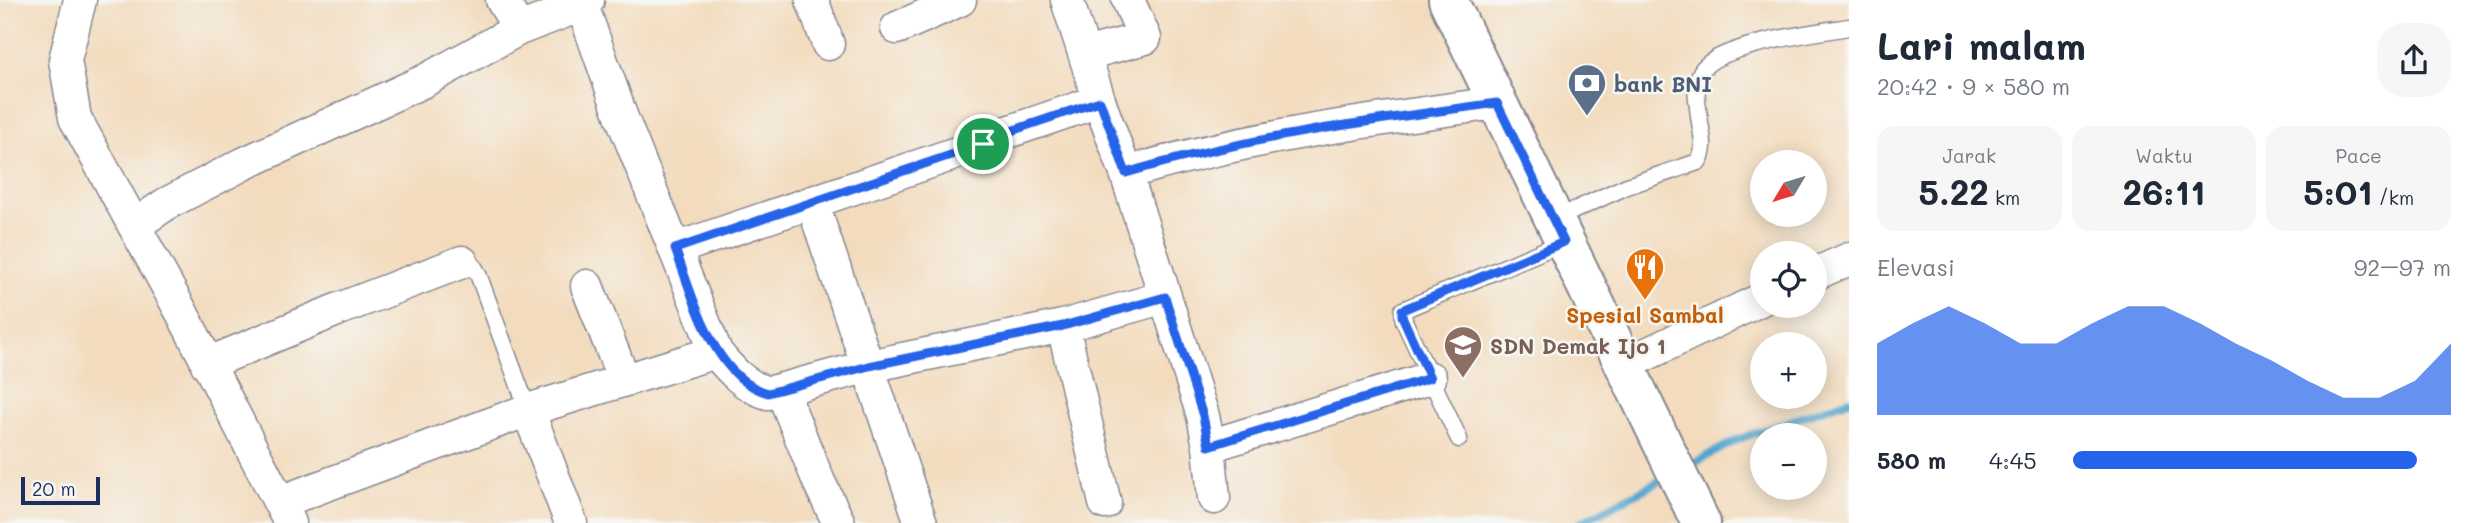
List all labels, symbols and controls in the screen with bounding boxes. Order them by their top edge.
text: Lari malam [1877,20,2086,70]
button: share [2377,23,2451,97]
bank icon: bank BNI [1566,62,1608,117]
place label: bank BNI [1614,70,1712,97]
text: 20:42 · 9 × 580 m [1877,71,2070,101]
pin [953,114,1013,174]
icon: arrive [964,125,1002,163]
text: Jarak [1942,143,1996,168]
text: Waktu [2135,143,2193,168]
text: Pace [2335,143,2382,168]
north arrow [1750,150,1827,228]
map controls [1750,150,1827,500]
text: 5.22 [1918,168,1989,214]
text: 26:11 [2123,168,2205,214]
text: 5:01 [2303,168,2373,214]
text: km [1989,185,2020,210]
text: /km [2373,185,2414,210]
button: locate [1750,241,1827,318]
restaurant icon: Spesial Sambal [1624,246,1666,301]
text: Elevasi [1877,252,1955,282]
text: 92–97 m [2354,252,2451,282]
place label: Spesial Sambal [1566,301,1724,328]
school or university icon: SDN Demak Ijo 1 [1442,324,1484,379]
place label: SDN Demak Ijo 1 [1490,332,1666,359]
button: + [1750,332,1827,409]
button: − [1750,423,1827,500]
text: 580 m [1877,445,1946,475]
text: 4:45 [1989,445,2037,475]
scale bar [21,474,100,506]
text: 20 m [32,476,76,501]

